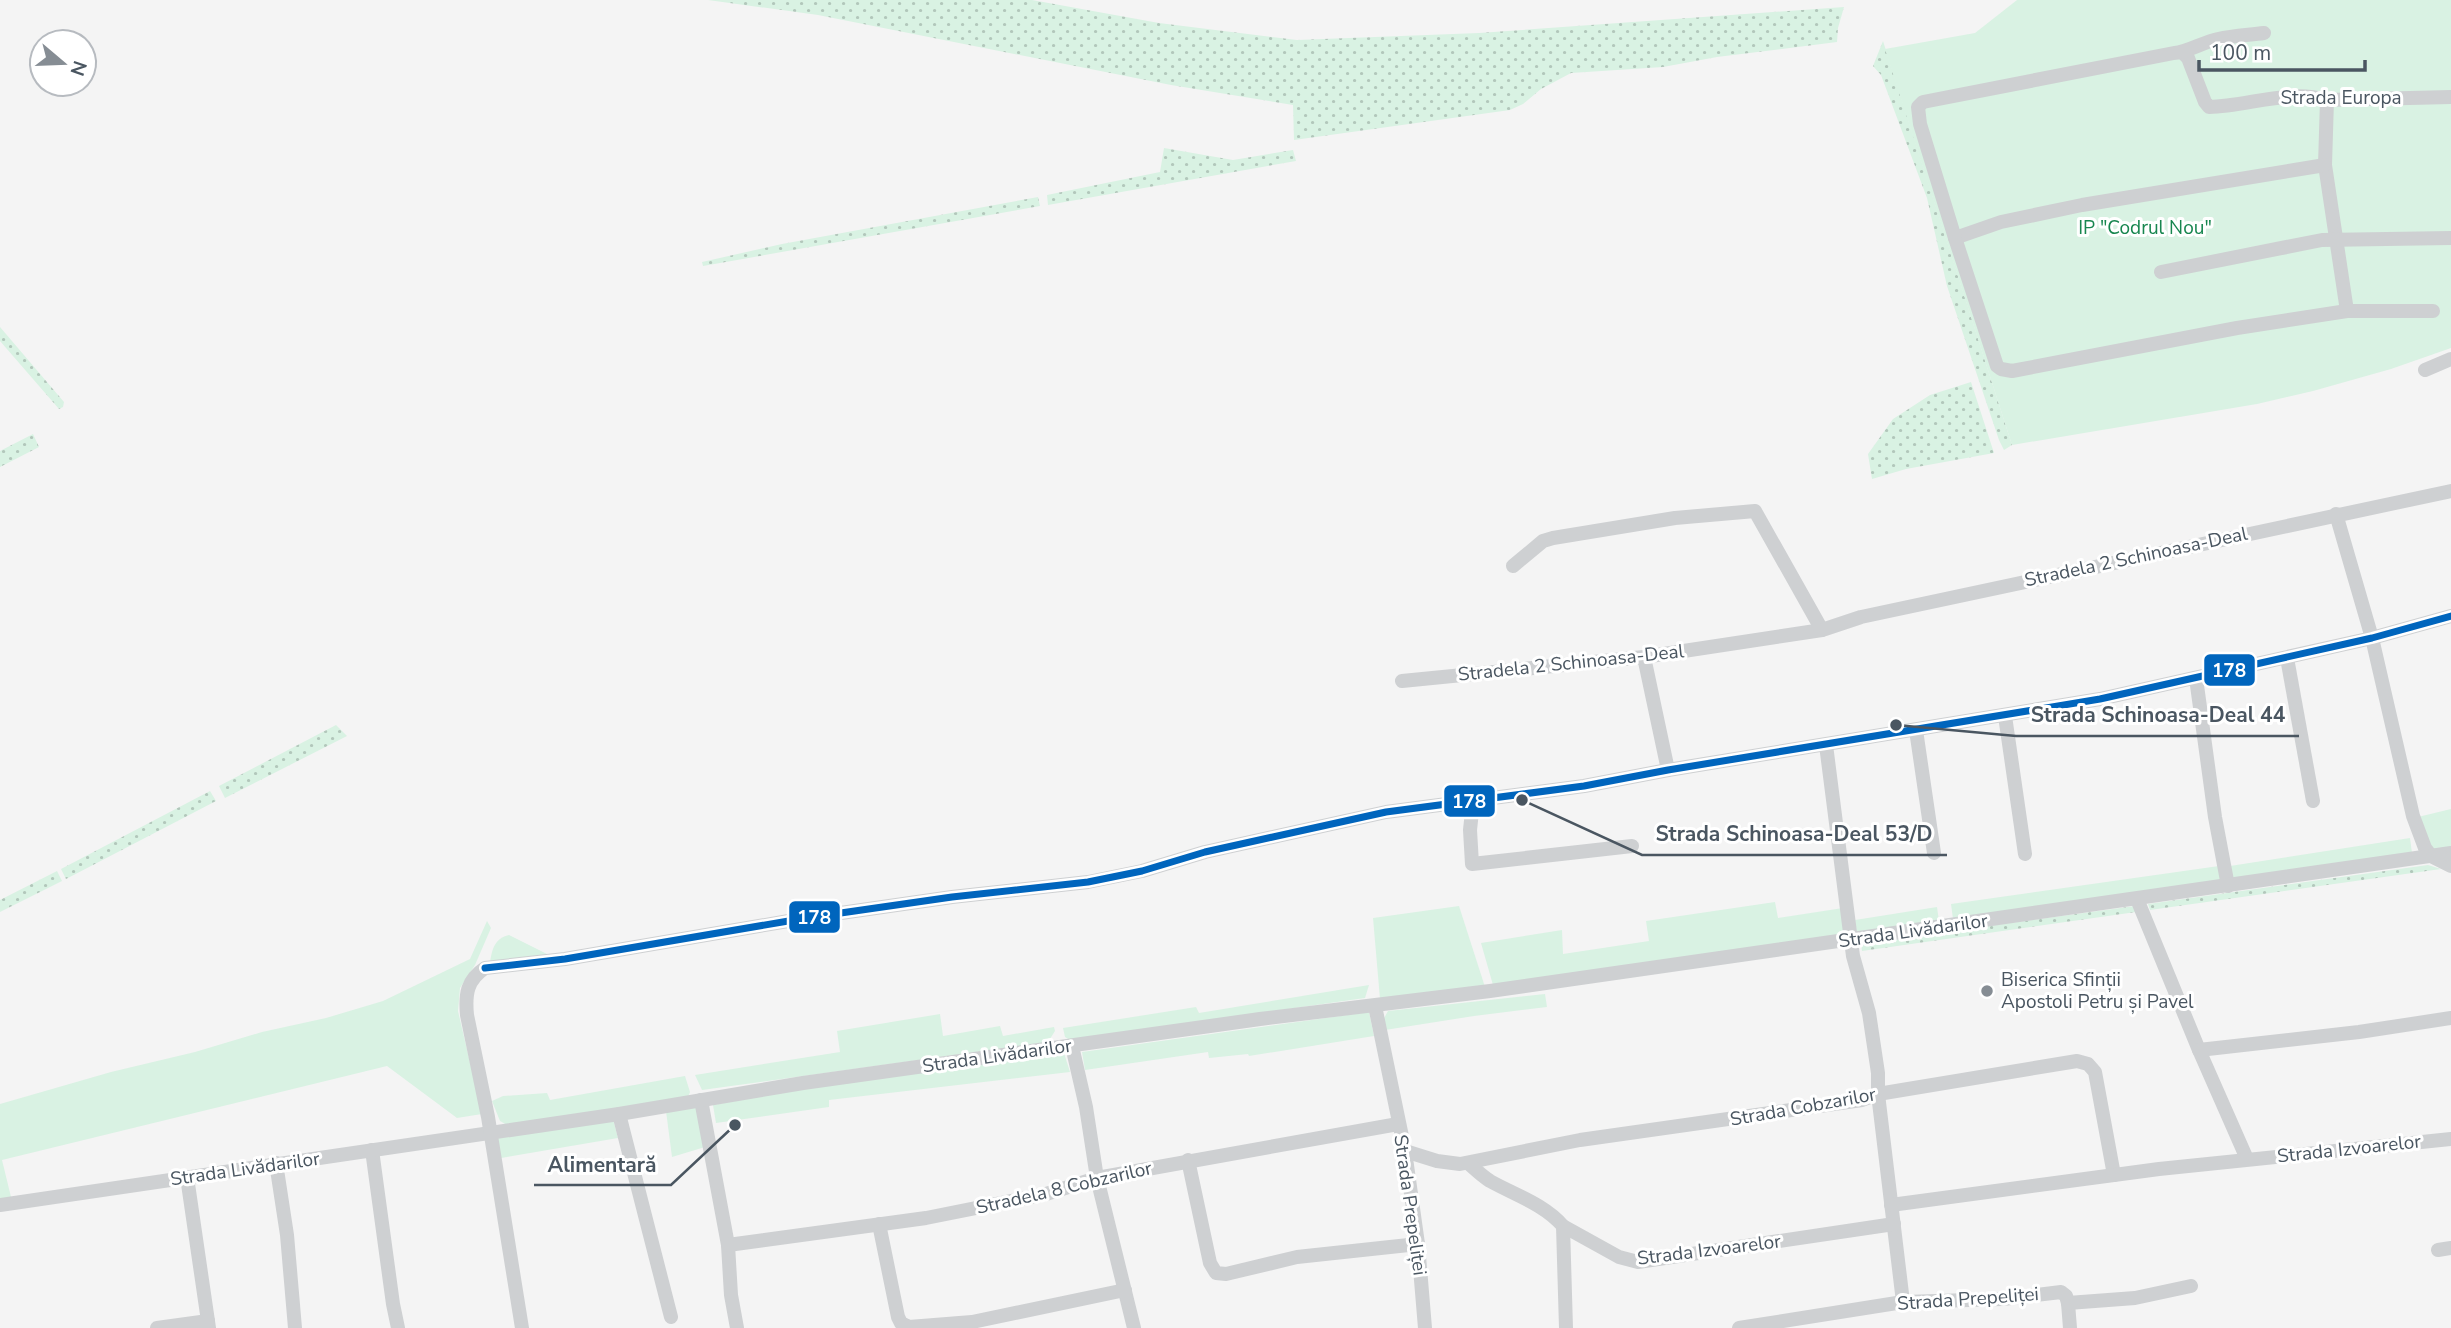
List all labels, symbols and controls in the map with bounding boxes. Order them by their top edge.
north arrow [28,28,98,98]
scale bar [2199,28,2365,72]
text: 100 m [2210,39,2271,67]
text: N [64,57,93,79]
street label: Strada Europa [2280,85,2402,111]
park label: IP "Codrul Nou" [2078,215,2212,241]
street label: Stradela 2 Schinoasa-Deal [2022,521,2250,593]
street label: Stradela 2 Schinoasa-Deal [1457,638,1686,688]
line badge: 178 [2203,653,2256,687]
text: 178 [2212,658,2246,684]
callout: Strada Schinoasa-Deal 44 [2016,694,2299,736]
text: Strada Schinoasa-Deal 44 [2031,701,2286,729]
line badge: 178 [1443,784,1496,818]
text: 178 [1452,789,1486,815]
callout: Strada Schinoasa-Deal 53/D [1642,813,1947,855]
text: Strada Schinoasa-Deal 53/D [1655,820,1933,848]
line badge: 178 [788,900,841,934]
text: 178 [797,905,831,931]
street label: Strada Livădarilor [1837,908,1990,954]
place label: Biserica Sfinții Apostoli Petru și Pavel [2001,967,2194,1015]
marker: Biserica Sfinții Apostoli Petru și Pavel [1979,983,1995,999]
street label: Strada Livădarilor [921,1033,1074,1079]
street label: Strada Cobzarilor [1728,1081,1878,1133]
street label: Strada Izvoarelor [2276,1128,2422,1169]
street label: Strada Prepeliței [1387,1133,1433,1277]
callout: Alimentară [534,1143,671,1185]
street label: Strada Livădarilor [169,1146,322,1192]
text: Alimentară [548,1151,656,1179]
street label: Stradela 8 Cobzarilor [974,1155,1155,1221]
street label: Strada Izvoarelor [1636,1228,1783,1272]
street label: Strada Prepeliței [1896,1281,2040,1317]

